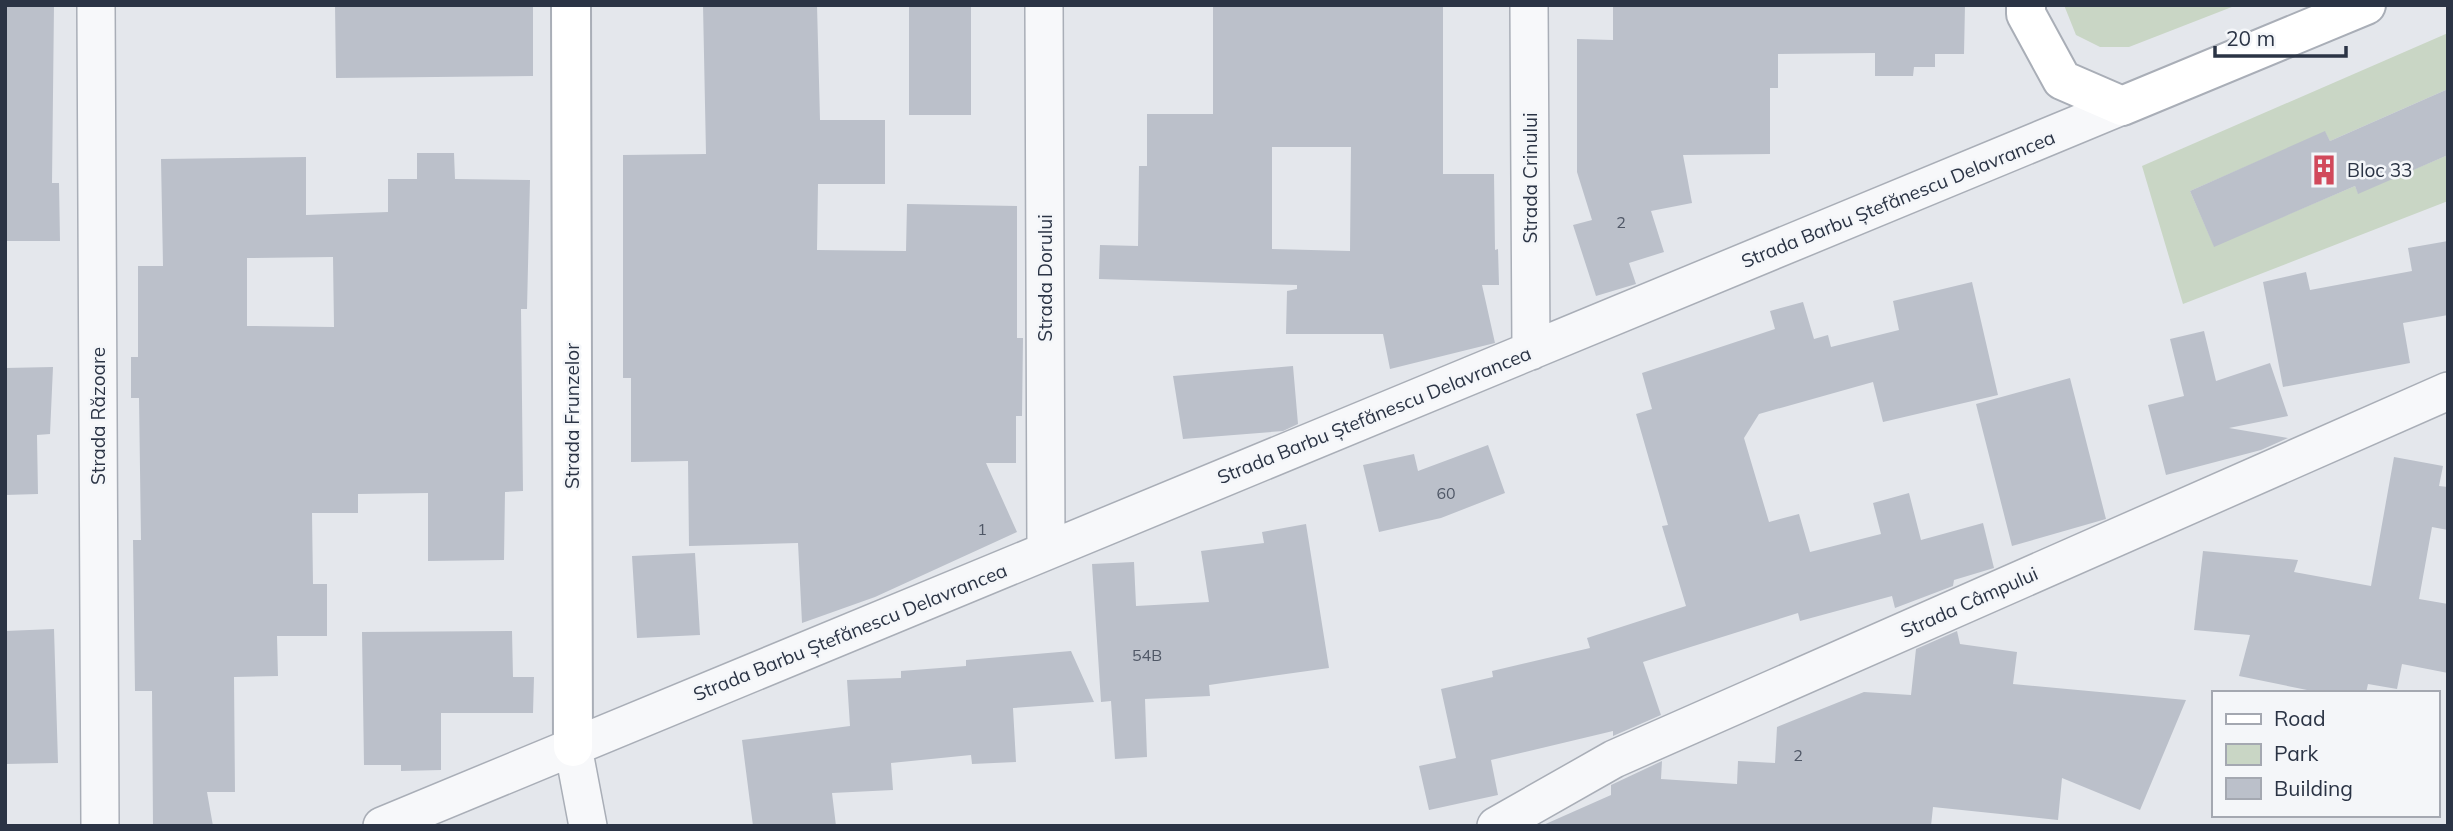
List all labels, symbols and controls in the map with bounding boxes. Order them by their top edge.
scale bar [2215,14,2346,58]
text: 20 m [2226,25,2275,51]
street label: Strada Crinului [1518,113,1542,243]
street label: Strada Barbu Ștefănescu Delavrancea [1738,125,2059,274]
building icon: Bloc 33 [2307,153,2341,187]
place label: Bloc 33 [2347,158,2412,182]
house number: 2 [1616,212,1626,232]
street label: Strada Dorului [1033,214,1057,342]
street label: Strada Barbu Ștefănescu Delavrancea [1214,341,1535,490]
street label: Strada Frunzelor [560,343,584,489]
street label: Strada Răzoare [86,347,110,485]
house number: 60 [1436,483,1456,503]
house number: 1 [977,519,987,539]
street label: Strada Barbu Ștefănescu Delavrancea [690,558,1011,707]
street label: Strada Câmpului [1897,561,2041,643]
house number: 54B [1132,645,1162,665]
legend [2212,691,2439,817]
text: Road [2274,705,2325,731]
text: Park [2274,740,2318,766]
house number: 2 [1793,745,1803,765]
text: Building [2274,775,2353,801]

